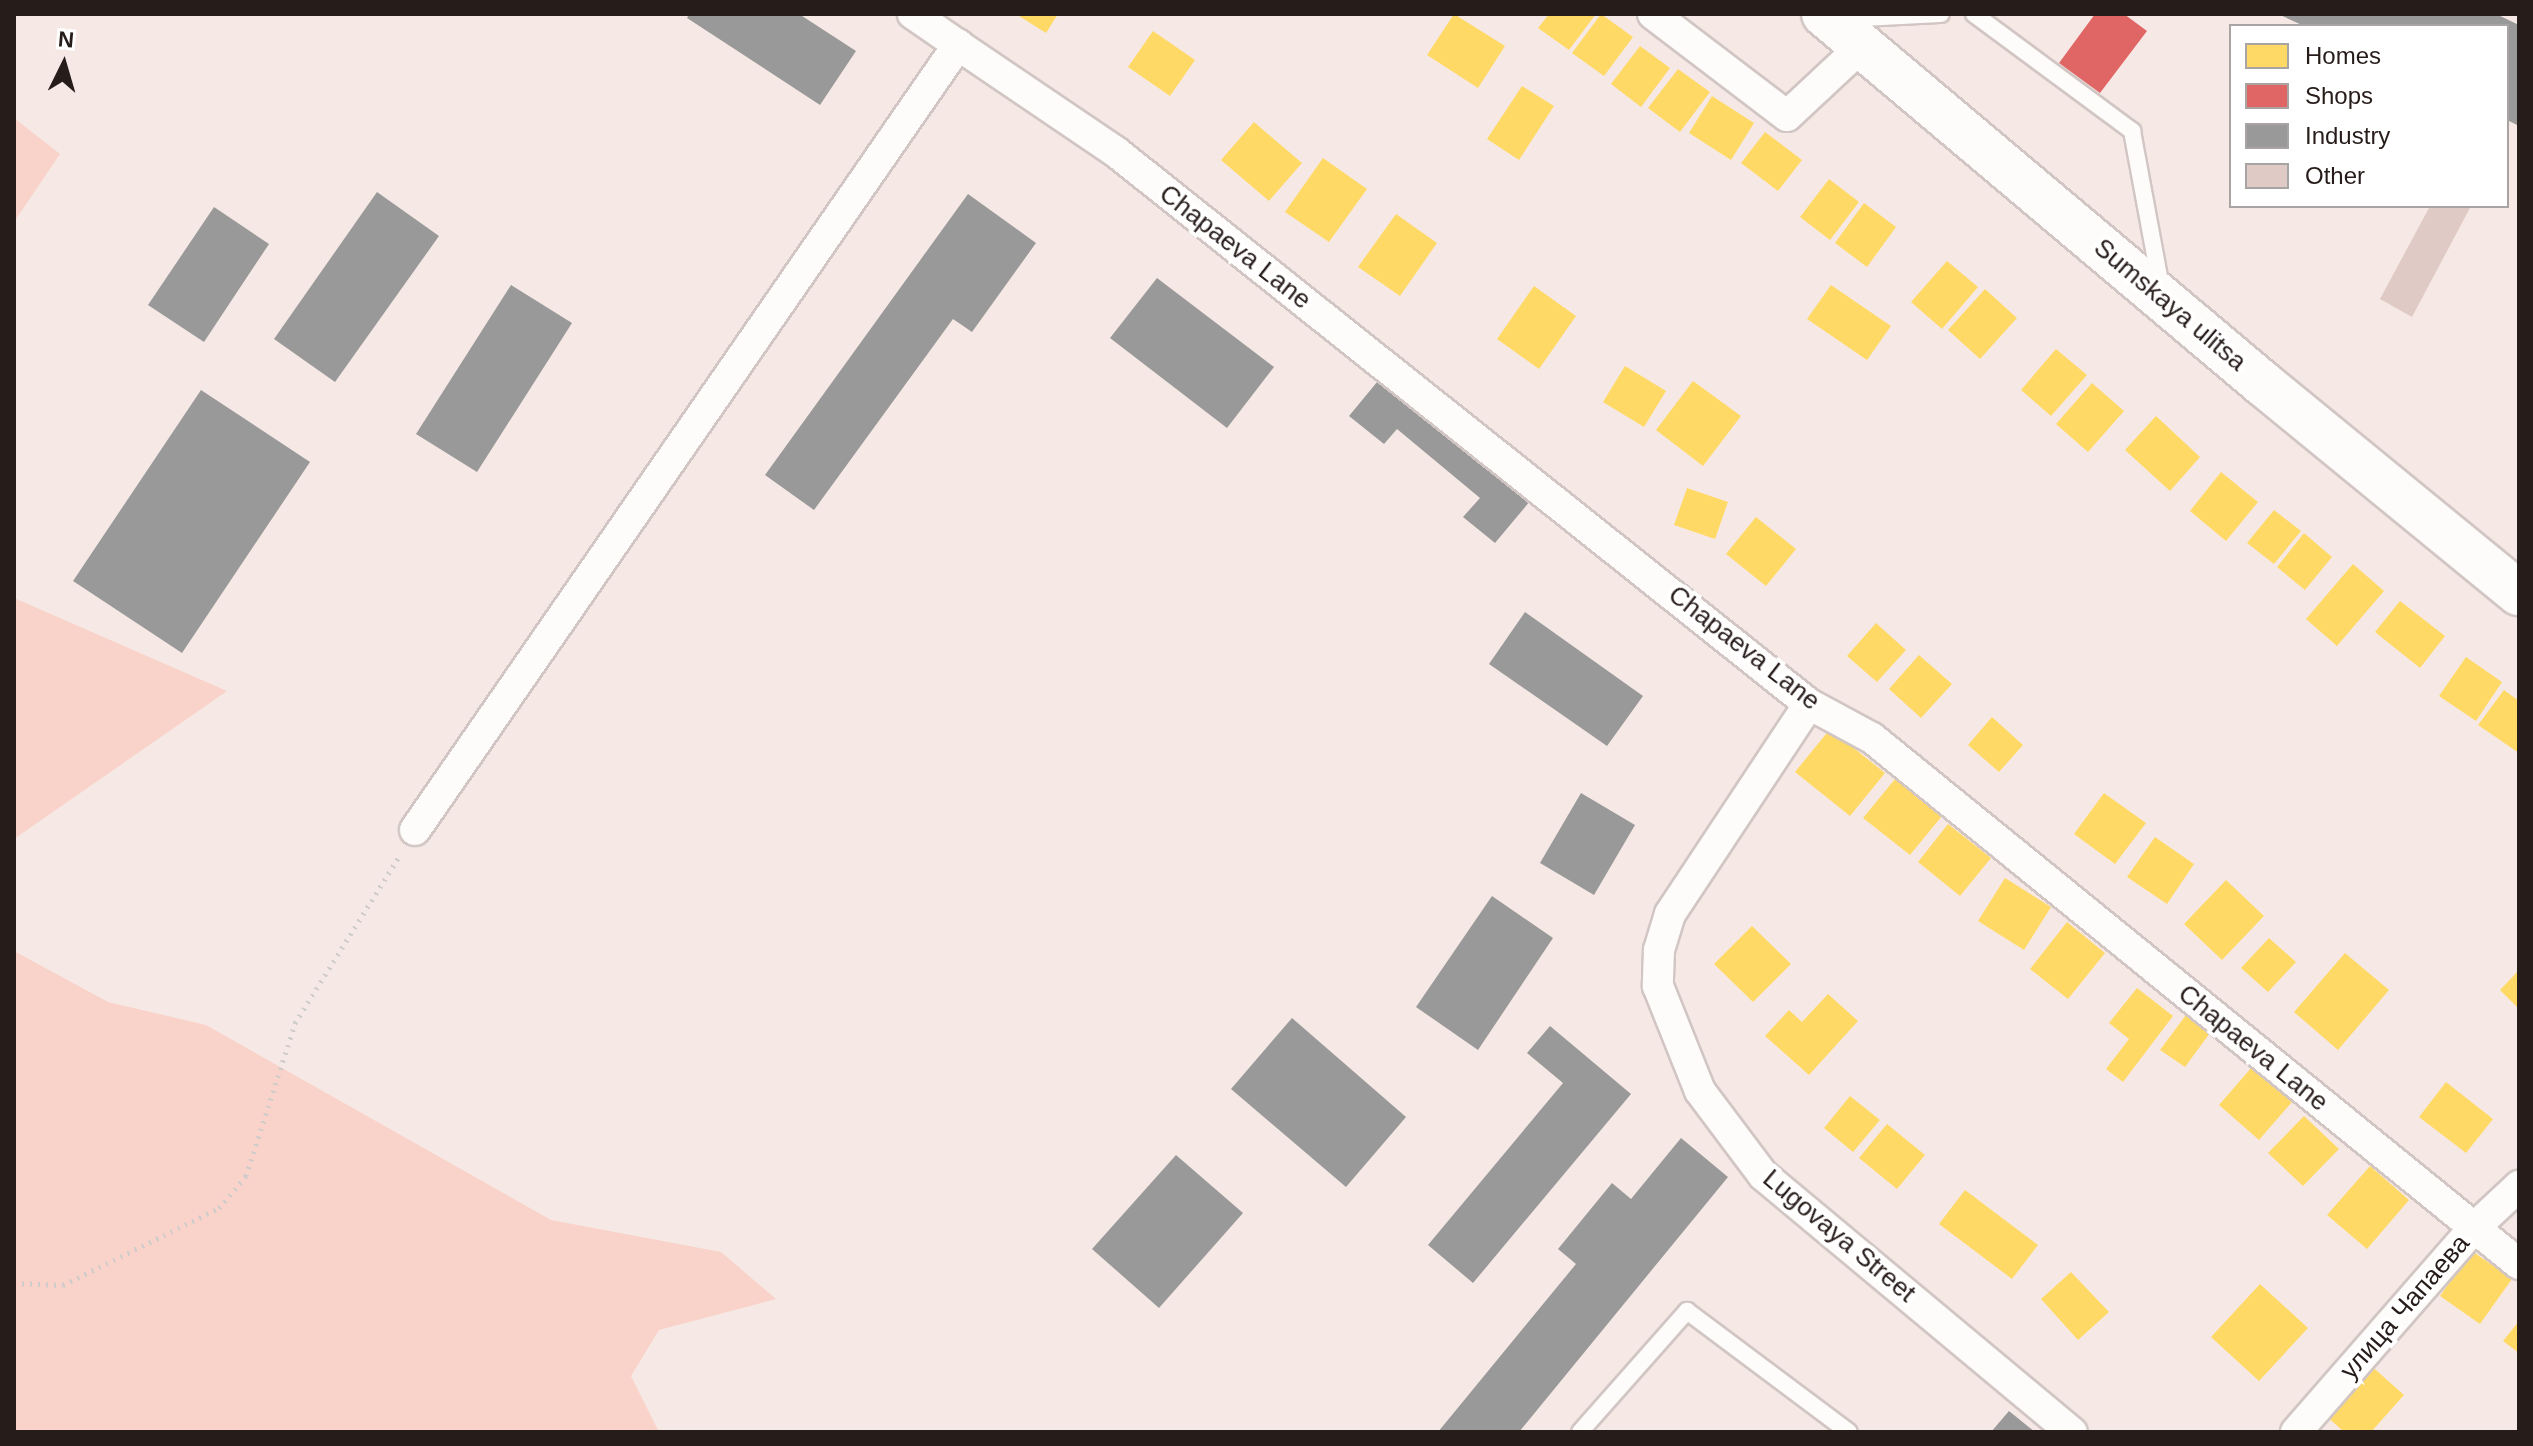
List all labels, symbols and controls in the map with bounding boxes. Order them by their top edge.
north arrow [24,24,104,104]
legend [2229,24,2509,208]
text: N [57,26,75,53]
text: Homes [2305,42,2381,69]
text: Shops [2305,82,2373,109]
text: Industry [2305,122,2390,149]
text: Other [2305,162,2365,189]
street label: Chapaeva Lane [1153,178,1317,316]
street label: Sumskaya ulitsa [2087,232,2253,378]
street label: Chapaeva Lane [1662,579,1826,717]
street label: Chapaeva Lane [2172,978,2334,1118]
street label: Lugovaya Street [1756,1163,1922,1309]
street label: улица Чапаева [2334,1228,2476,1386]

